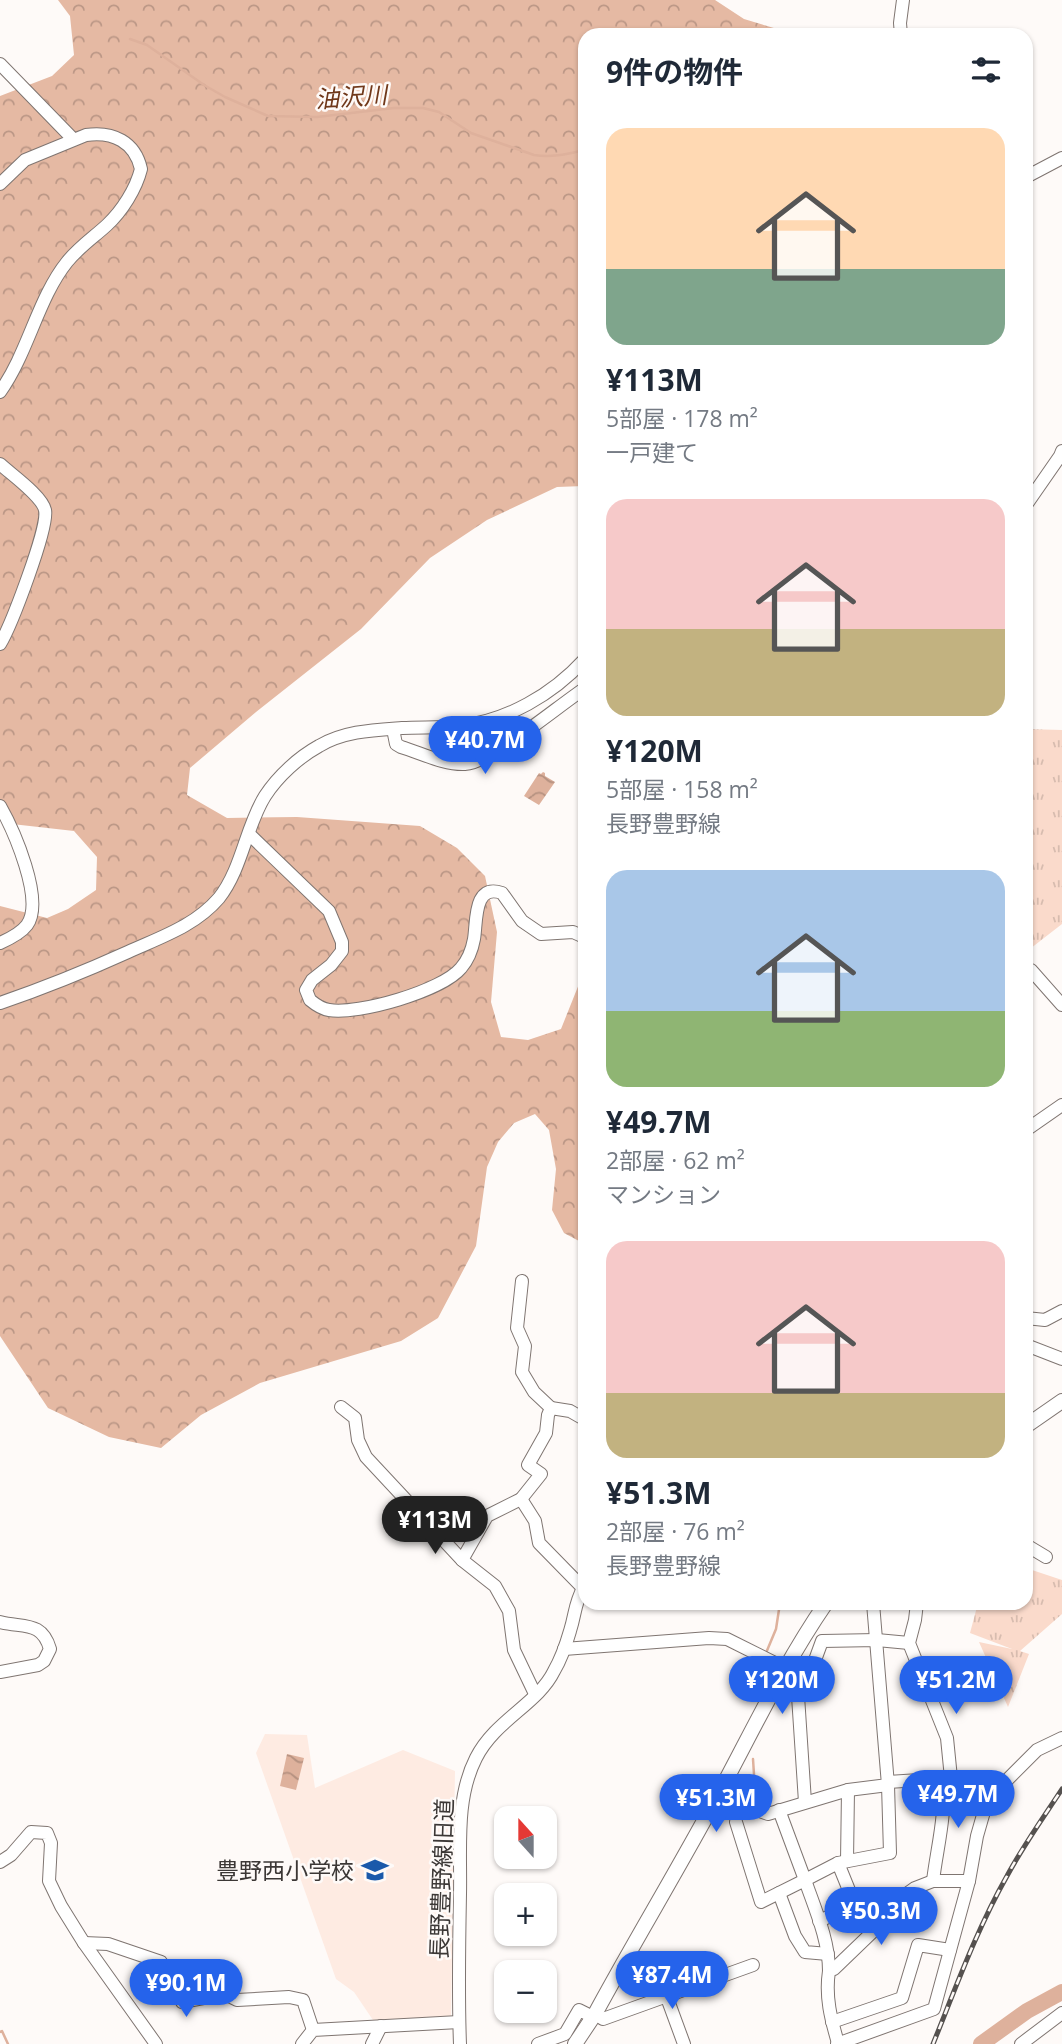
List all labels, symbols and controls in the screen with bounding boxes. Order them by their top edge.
text: 9件の物件 [606,51,743,92]
icon: filters [967,51,1005,89]
water label: 油沢川 [314,77,391,115]
icon: home [743,173,869,299]
text: ¥113M [606,359,703,400]
text: 5部屋 · 178 m² [606,402,758,434]
text: 一戸建て [606,436,698,468]
icon: home [743,544,869,670]
pin: ¥40.7M [428,716,542,776]
text: ¥40.7M [445,723,525,755]
text: ¥120M [606,730,703,771]
text: 5部屋 · 158 m² [606,773,758,805]
text: 長野豊野線 [606,807,721,839]
icon: home [743,915,869,1041]
text: ¥49.7M [606,1101,711,1142]
text: 2部屋 · 62 m² [606,1144,745,1176]
text: マンション [606,1178,721,1210]
icon: home [743,1286,869,1412]
text: ¥51.3M [606,1472,711,1513]
pin: ¥113M [386,1496,484,1556]
text: ¥113M [398,1503,472,1535]
text: 2部屋 · 76 m² [606,1515,745,1547]
text: 長野豊野線 [606,1549,721,1581]
pin: ¥120M [733,1656,831,1716]
pin: ¥51.2M [899,1656,1013,1716]
text: ¥120M [745,1663,819,1695]
text: ¥51.2M [916,1663,996,1695]
pin: ¥49.7M [901,1770,1015,1830]
pin: ¥51.3M [659,1774,773,1834]
text: ¥49.7M [918,1777,998,1809]
text: ¥51.3M [676,1781,756,1813]
street label: 長野豊野線旧道 [422,1798,460,1960]
north arrow [494,1806,556,1869]
map controls [494,1806,557,2023]
place label: 豊野西小学校 [216,1854,354,1886]
school or university icon: 豊野西小学校 [360,1855,390,1885]
button: + [494,1883,557,1946]
pin: ¥50.3M [824,1888,938,1947]
text: ¥50.3M [841,1894,921,1926]
pin: ¥87.4M [615,1952,729,2011]
text: ¥87.4M [632,1958,712,1990]
pin: ¥90.1M [129,1960,243,2019]
button: − [494,1960,557,2023]
text: ¥90.1M [146,1966,226,1998]

